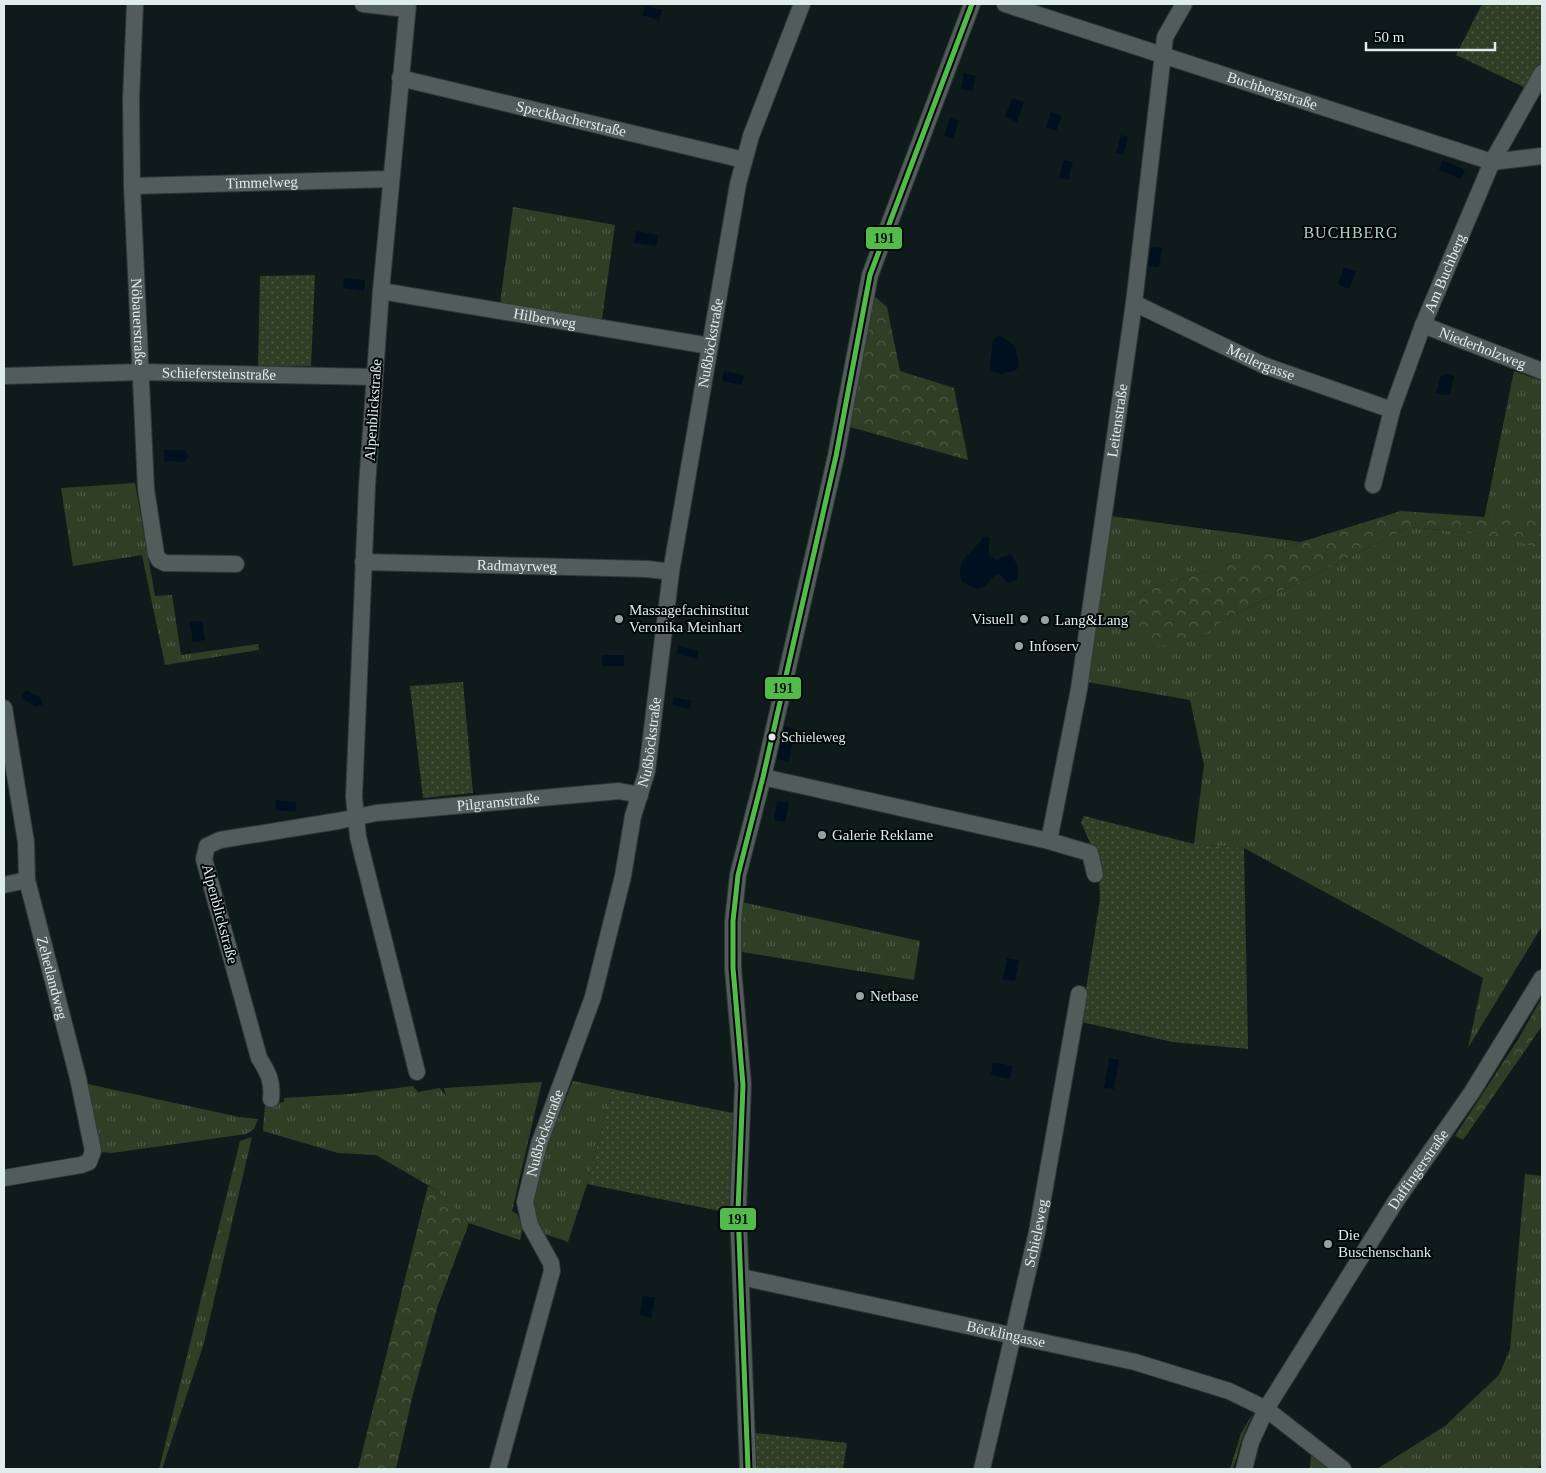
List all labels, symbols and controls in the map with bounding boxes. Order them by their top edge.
scale bar [1366,20,1495,52]
text: 50 m [1374,29,1405,45]
street label: Buchbergstraße [1225,69,1320,113]
street label: Speckbacherstraße [515,98,628,140]
street label: Timmelweg [226,174,299,191]
district label: BUCHBERG [1303,224,1399,241]
line badge: 191 [865,226,903,250]
text: 191 [874,231,895,246]
street label: Am Buchberg [1421,231,1469,315]
street label: Nöbauerstraße [128,278,148,366]
street label: Nußböckstraße [695,297,726,389]
street label: Hilberweg [512,305,578,332]
street label: Niederholzweg [1437,324,1529,372]
street label: Meilergasse [1224,341,1297,384]
street label: Alpenblickstraße [361,358,385,462]
street label: Schiefersteinstraße [162,364,277,383]
street label: Leitenstraße [1104,382,1130,459]
street label: Radmayrweg [477,557,558,575]
place label: Massagefachinstitut Veronika Meinhart [629,602,750,635]
place label: Visuell [972,611,1014,627]
place label: Lang&Lang [1055,612,1129,628]
marker: Massagefachinstitut Veronika Meinhart [613,613,625,625]
marker: Visuell [1018,613,1030,625]
marker: Lang&Lang [1039,614,1051,626]
place label: Infoserv [1029,638,1079,654]
marker: Infoserv [1013,640,1025,652]
line badge: 191 [764,676,802,700]
text: 191 [773,681,794,696]
street label: Nußböckstraße [634,696,664,789]
place label: Schieleweg [781,730,846,745]
marker: Schieleweg [767,732,777,742]
street label: Pilgramstraße [456,790,541,814]
place label: Galerie Reklame [832,827,934,843]
marker: Galerie Reklame [816,829,828,841]
street label: Alpenblickstraße [199,862,241,966]
street label: Zehetlandweg [34,935,71,1022]
place label: Netbase [870,988,919,1004]
marker: Netbase [854,990,866,1002]
street label: Nußböckstraße [523,1087,566,1178]
street label: Daffingerstraße [1385,1126,1452,1212]
street label: Schieleweg [1021,1197,1051,1269]
line badge: 191 [719,1207,757,1231]
text: 191 [728,1212,749,1227]
place label: Die Buschenschank [1338,1227,1432,1260]
marker: Die Buschenschank [1322,1238,1334,1250]
street label: Böcklingasse [965,1318,1047,1350]

